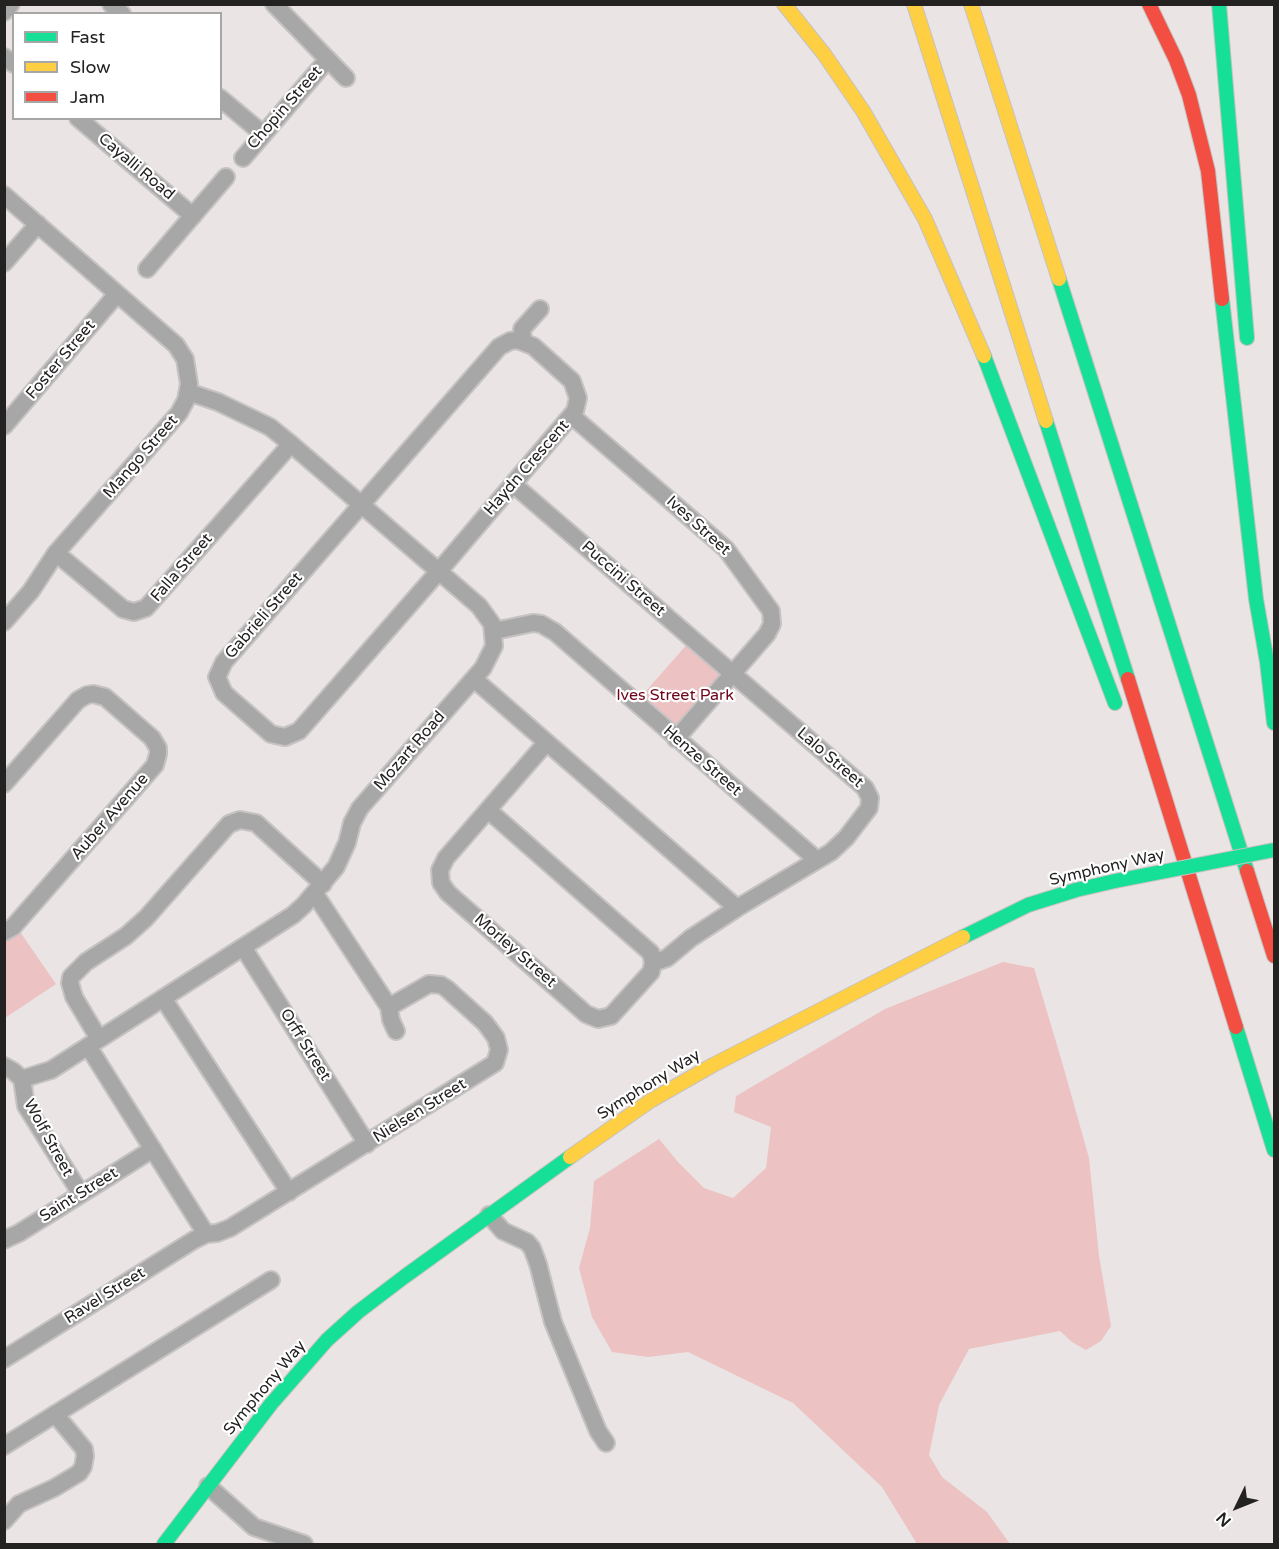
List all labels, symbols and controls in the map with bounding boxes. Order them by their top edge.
legend [12,12,222,120]
text: Fast [70,26,105,48]
text: Slow [70,56,111,78]
street label: Chopin Street [244,62,326,154]
text: Jam [70,86,105,108]
street label: Cayalli Road [94,130,178,204]
street label: Foster Street [22,316,100,404]
street label: Mango Street [100,411,182,503]
street label: Haydn Crescent [480,416,574,520]
street label: Ives Street [662,492,734,560]
street label: Falla Street [147,530,217,606]
street label: Puccini Street [577,537,669,621]
street label: Gabrieli Street [221,569,307,663]
park label: Ives Street Park [616,686,734,706]
street label: Mozart Road [370,708,450,794]
street label: Henze Street [659,722,745,800]
street label: Lalo Street [793,724,867,792]
street label: Auber Avenue [67,770,153,864]
street label: Symphony Way [1048,845,1166,891]
street label: Morley Street [470,910,560,992]
street label: Orff Street [275,1005,335,1085]
street label: Symphony Way [594,1046,704,1124]
street label: Nielsen Street [370,1075,470,1147]
street label: Wolf Street [19,1096,77,1180]
street label: Saint Street [36,1163,122,1227]
street label: Ravel Street [61,1264,149,1328]
street label: Symphony Way [220,1337,310,1439]
north arrow [1207,1477,1267,1537]
text: N [1212,1508,1236,1531]

